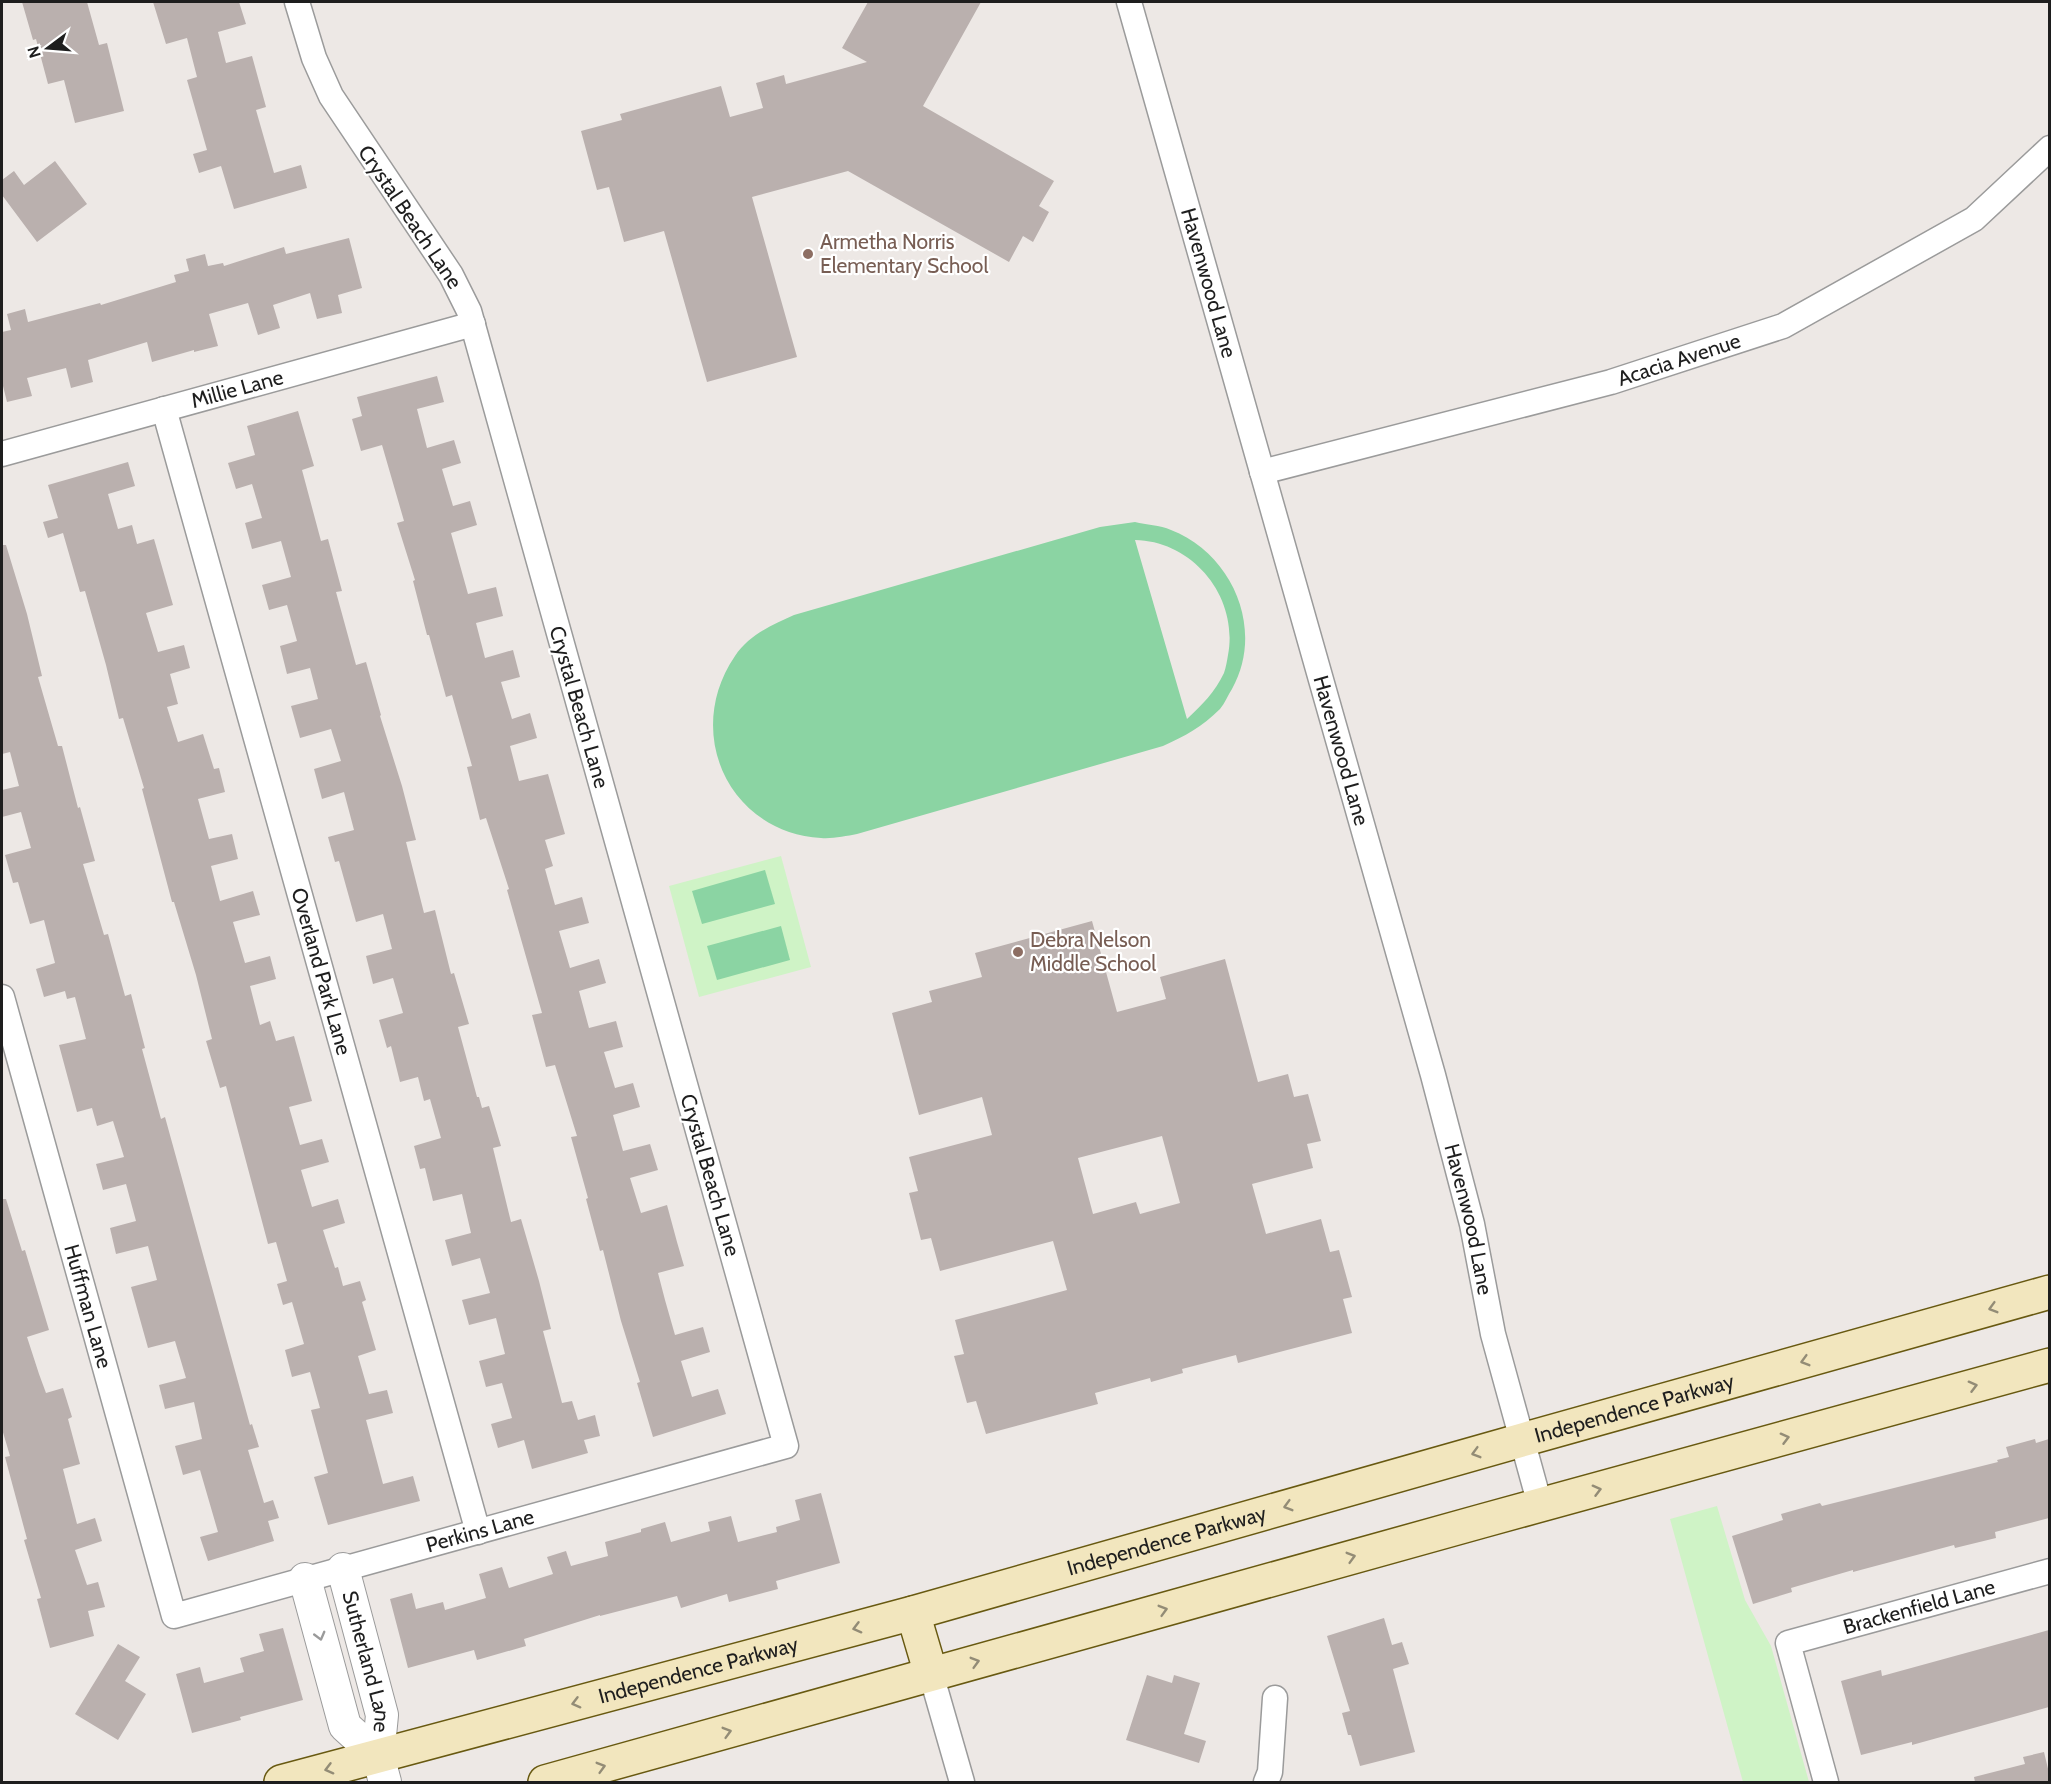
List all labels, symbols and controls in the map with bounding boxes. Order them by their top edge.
north arrow [18,18,78,78]
text: N [23,44,45,60]
street label: Crystal Beach Lane [353,140,468,293]
street label: Havenwood Lane [1176,205,1242,361]
place label: Armetha Norris Elementary School [820,229,988,278]
marker: Armetha Norris Elementary School [801,247,815,261]
street label: Acacia Avenue [1614,328,1744,391]
street label: Millie Lane [188,364,286,413]
street label: Crystal Beach Lane [544,623,615,791]
street label: Havenwood Lane [1308,673,1375,828]
street label: Overland Park Lane [286,885,357,1058]
place label: Debra Nelson Middle School [1030,927,1156,976]
marker: Debra Nelson Middle School [1011,945,1025,959]
street label: Crystal Beach Lane [675,1091,746,1259]
street label: Havenwood Lane [1439,1141,1498,1297]
street label: Huffman Lane [59,1241,118,1371]
one-way arrow [1988,1301,1999,1313]
one-way arrow [1800,1353,1810,1366]
street label: Independence Parkway [1532,1368,1737,1448]
one-way arrow [1968,1381,1978,1394]
one-way arrow [1779,1433,1790,1445]
one-way arrow [1471,1446,1482,1458]
one-way arrow [1592,1484,1602,1497]
one-way arrow [1284,1499,1294,1511]
street label: Independence Parkway [1064,1500,1269,1581]
street label: Perkins Lane [423,1504,537,1557]
one-way arrow [1345,1552,1356,1564]
street label: Brackenfield Lane [1840,1574,1998,1639]
street label: Sutherland Lane [337,1588,395,1734]
one-way arrow [1158,1604,1168,1617]
one-way arrow [852,1621,863,1633]
one-way arrow [313,1631,326,1641]
street label: Independence Parkway [596,1631,801,1709]
one-way arrow [969,1657,980,1669]
one-way arrow [571,1696,581,1709]
one-way arrow [721,1727,732,1739]
one-way arrow [324,1762,335,1774]
one-way arrow [595,1762,606,1774]

